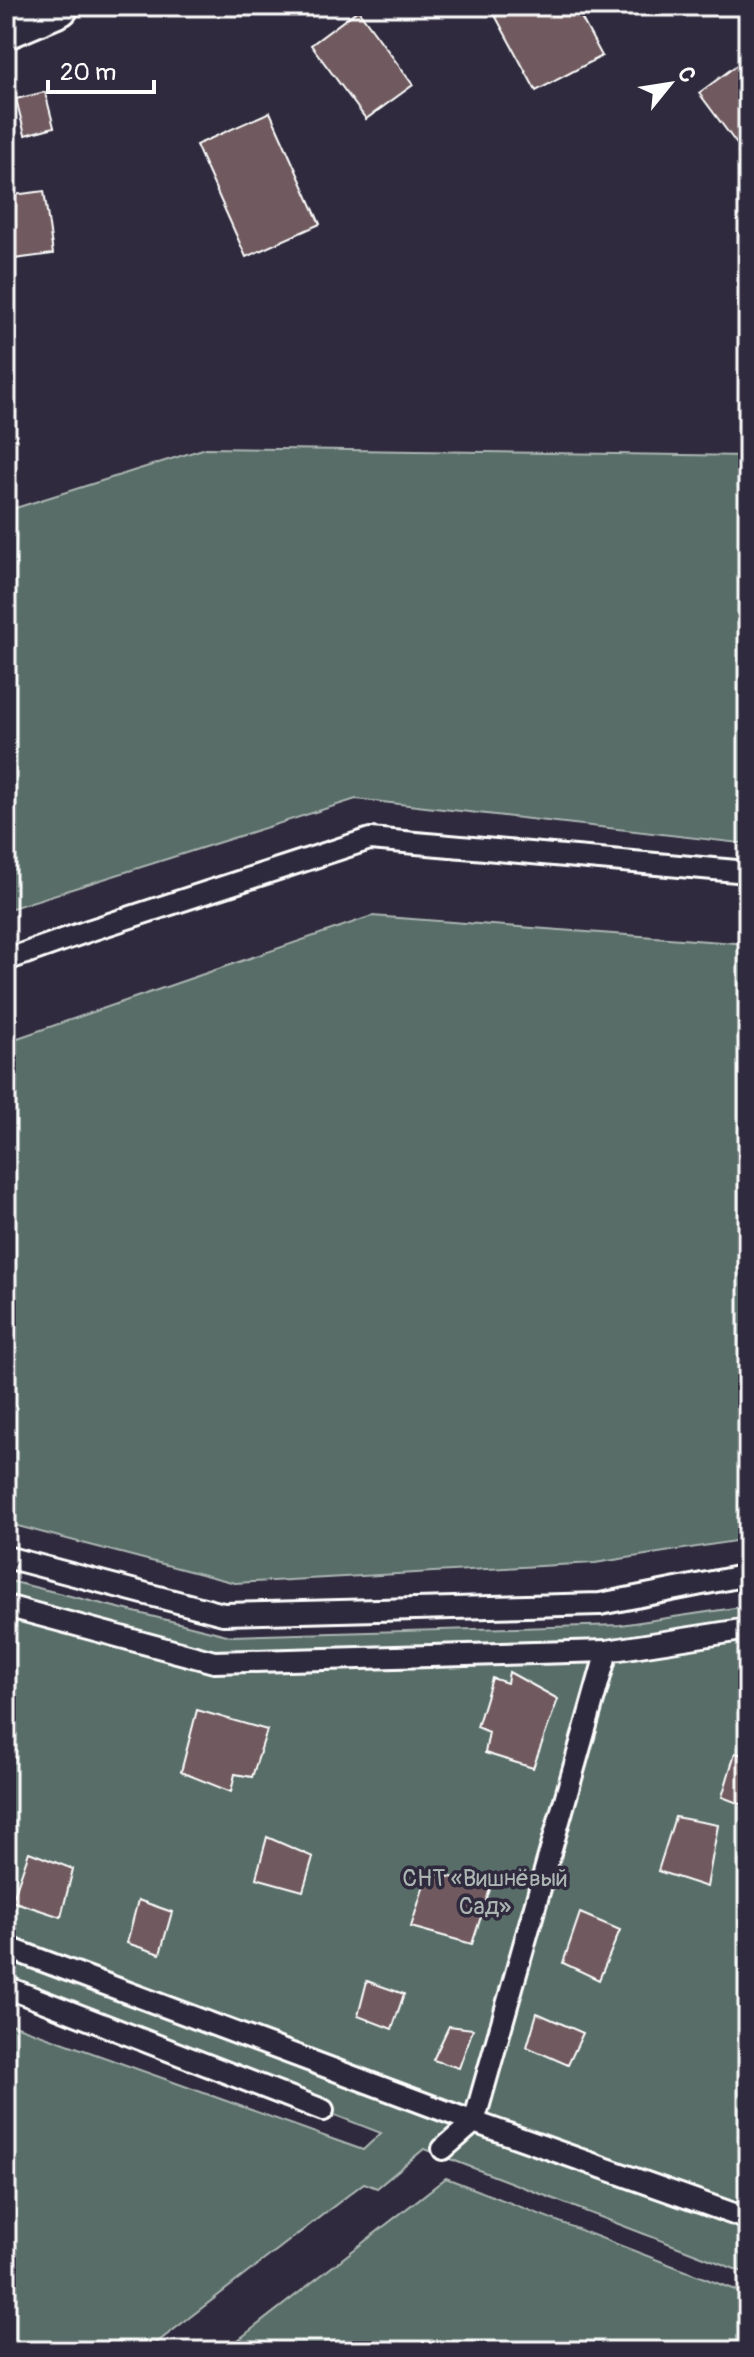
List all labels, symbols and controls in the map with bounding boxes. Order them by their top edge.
scale bar [48,44,154,94]
north arrow [630,44,710,124]
text: 20 m [60,58,116,87]
text: С [671,62,702,88]
park label: СНТ «Вишнёвый Сад» [402,1864,568,1921]

